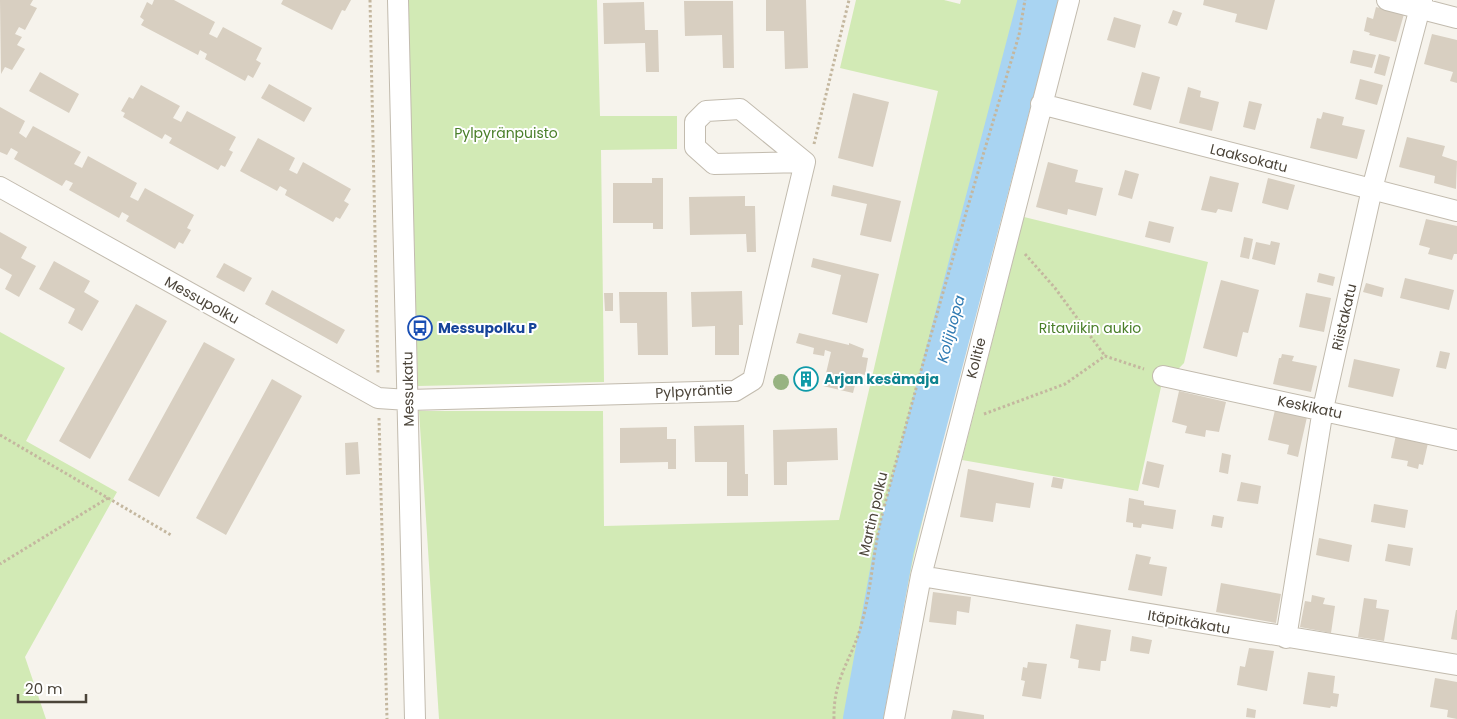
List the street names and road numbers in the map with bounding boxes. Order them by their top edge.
street label: Laaksokatu [1208,139,1290,177]
street label: Messupolku [161,271,243,329]
street label: Riistakatu [1327,282,1361,352]
street label: Kolitie [961,335,991,381]
street label: Messukatu [397,351,419,427]
street label: Pylpyräntie [655,379,734,403]
street label: Keskikatu [1276,390,1344,424]
street label: Martin polku [854,470,892,558]
street label: Itäpitkäkatu [1146,605,1232,639]

